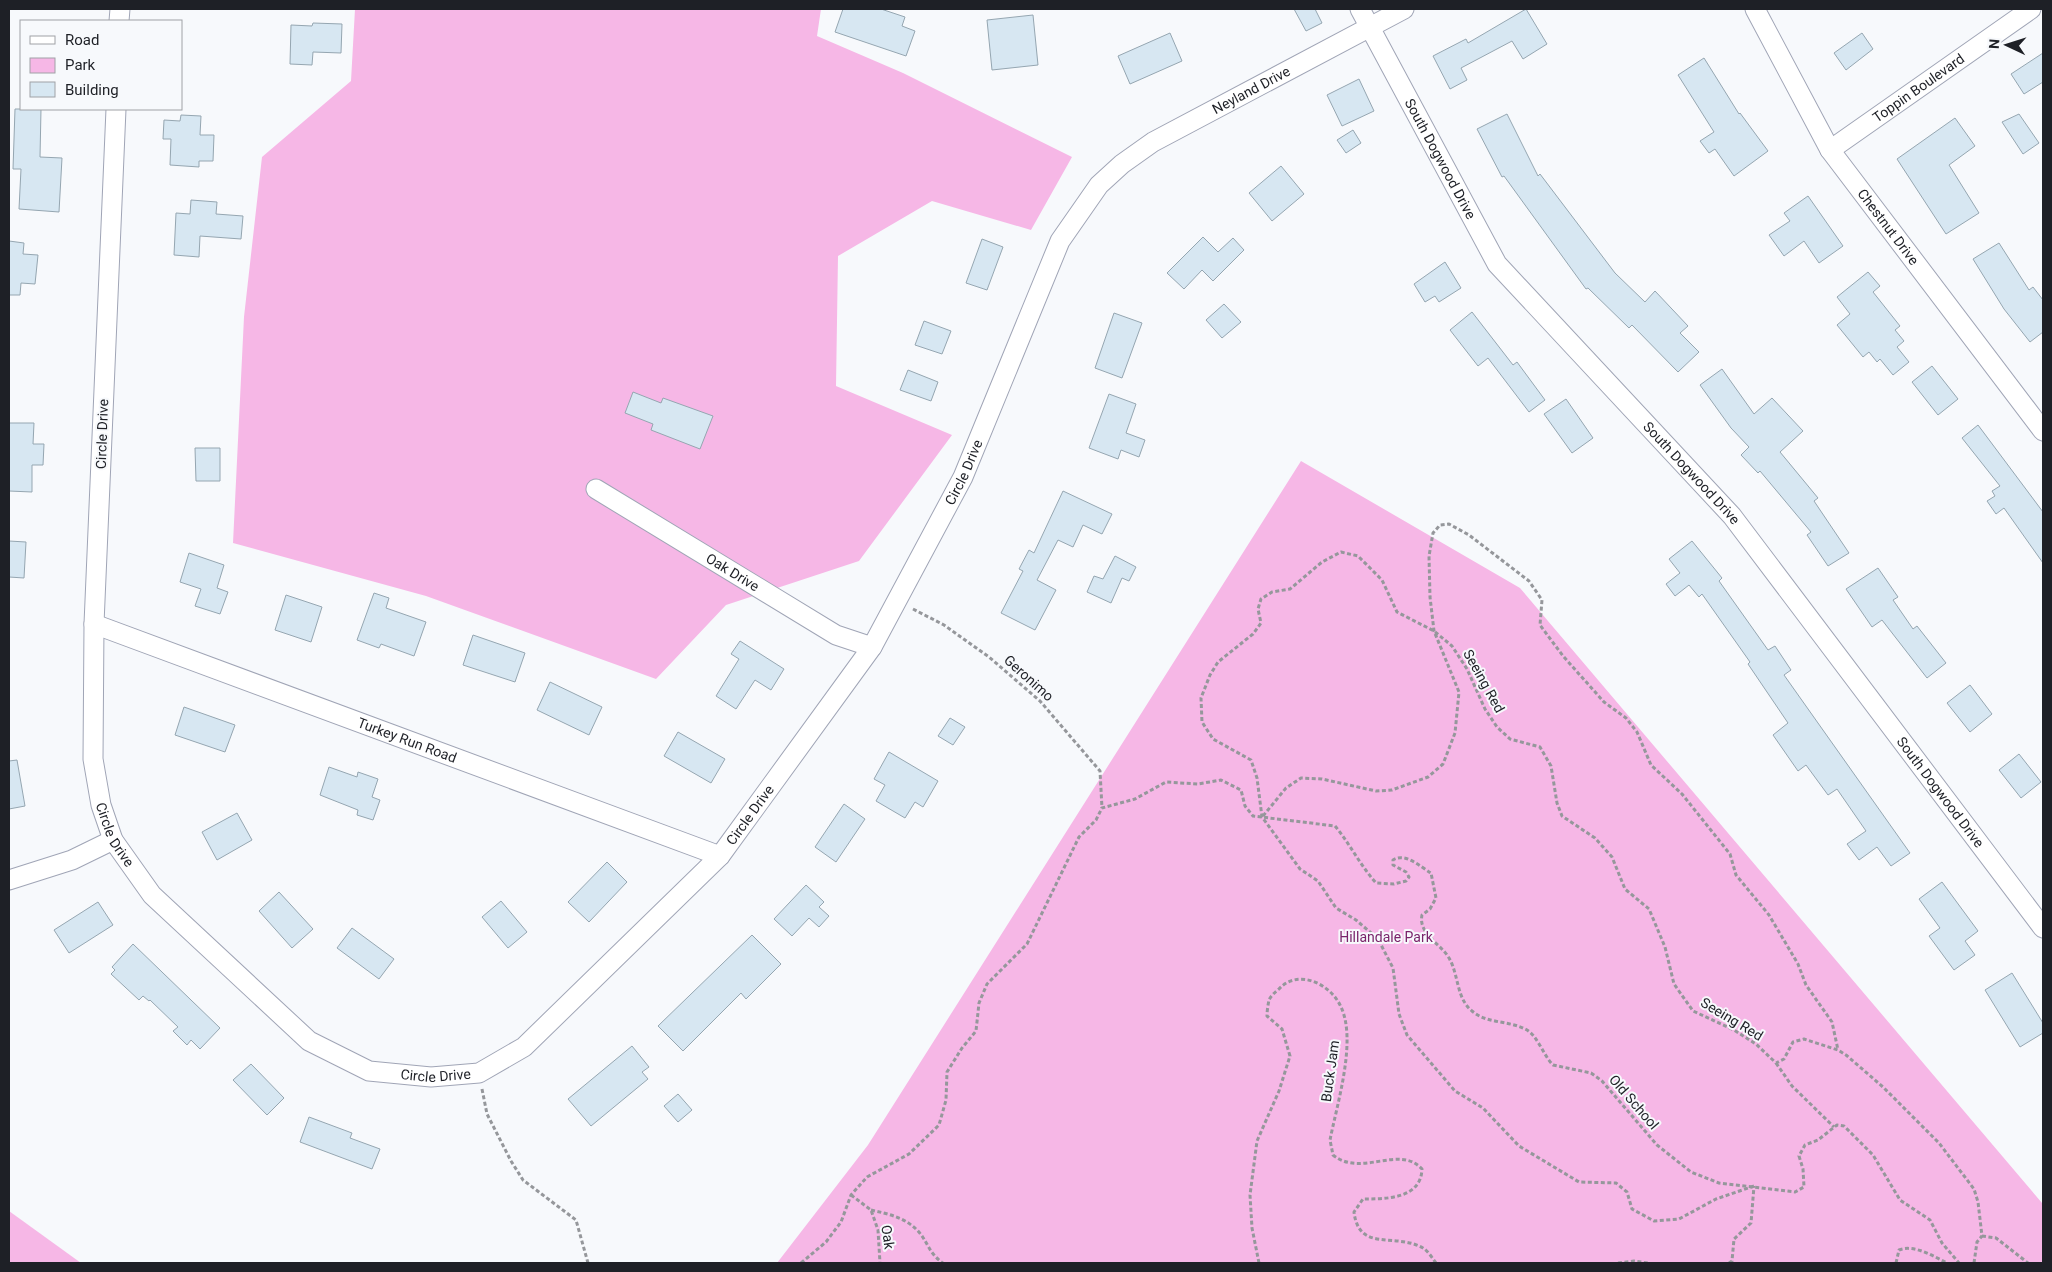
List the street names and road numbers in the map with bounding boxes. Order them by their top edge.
street label: Toppin Boulevard [1870,50,1967,126]
street label: Neyland Drive [1210,63,1293,117]
street label: South Dogwood Drive [1402,96,1479,222]
street label: Chestnut Drive [1854,186,1922,268]
street label: Circle Drive [93,399,111,469]
street label: South Dogwood Drive [1640,418,1743,527]
street label: Circle Drive [942,437,986,508]
street label: Oak Drive [703,550,762,594]
street label: Seeing Red [1460,647,1508,715]
street label: Geronimo [1001,652,1057,704]
street label: Turkey Run Road [355,714,459,766]
street label: South Dogwood Drive [1894,734,1987,851]
street label: Circle Drive [723,782,777,848]
street label: Circle Drive [93,800,137,870]
street label: Seeing Red [1698,994,1766,1044]
street label: Buck Jam [1318,1039,1342,1103]
street label: Circle Drive [400,1066,471,1085]
street label: Old School [1606,1071,1662,1133]
street label: Oak [878,1224,898,1251]

